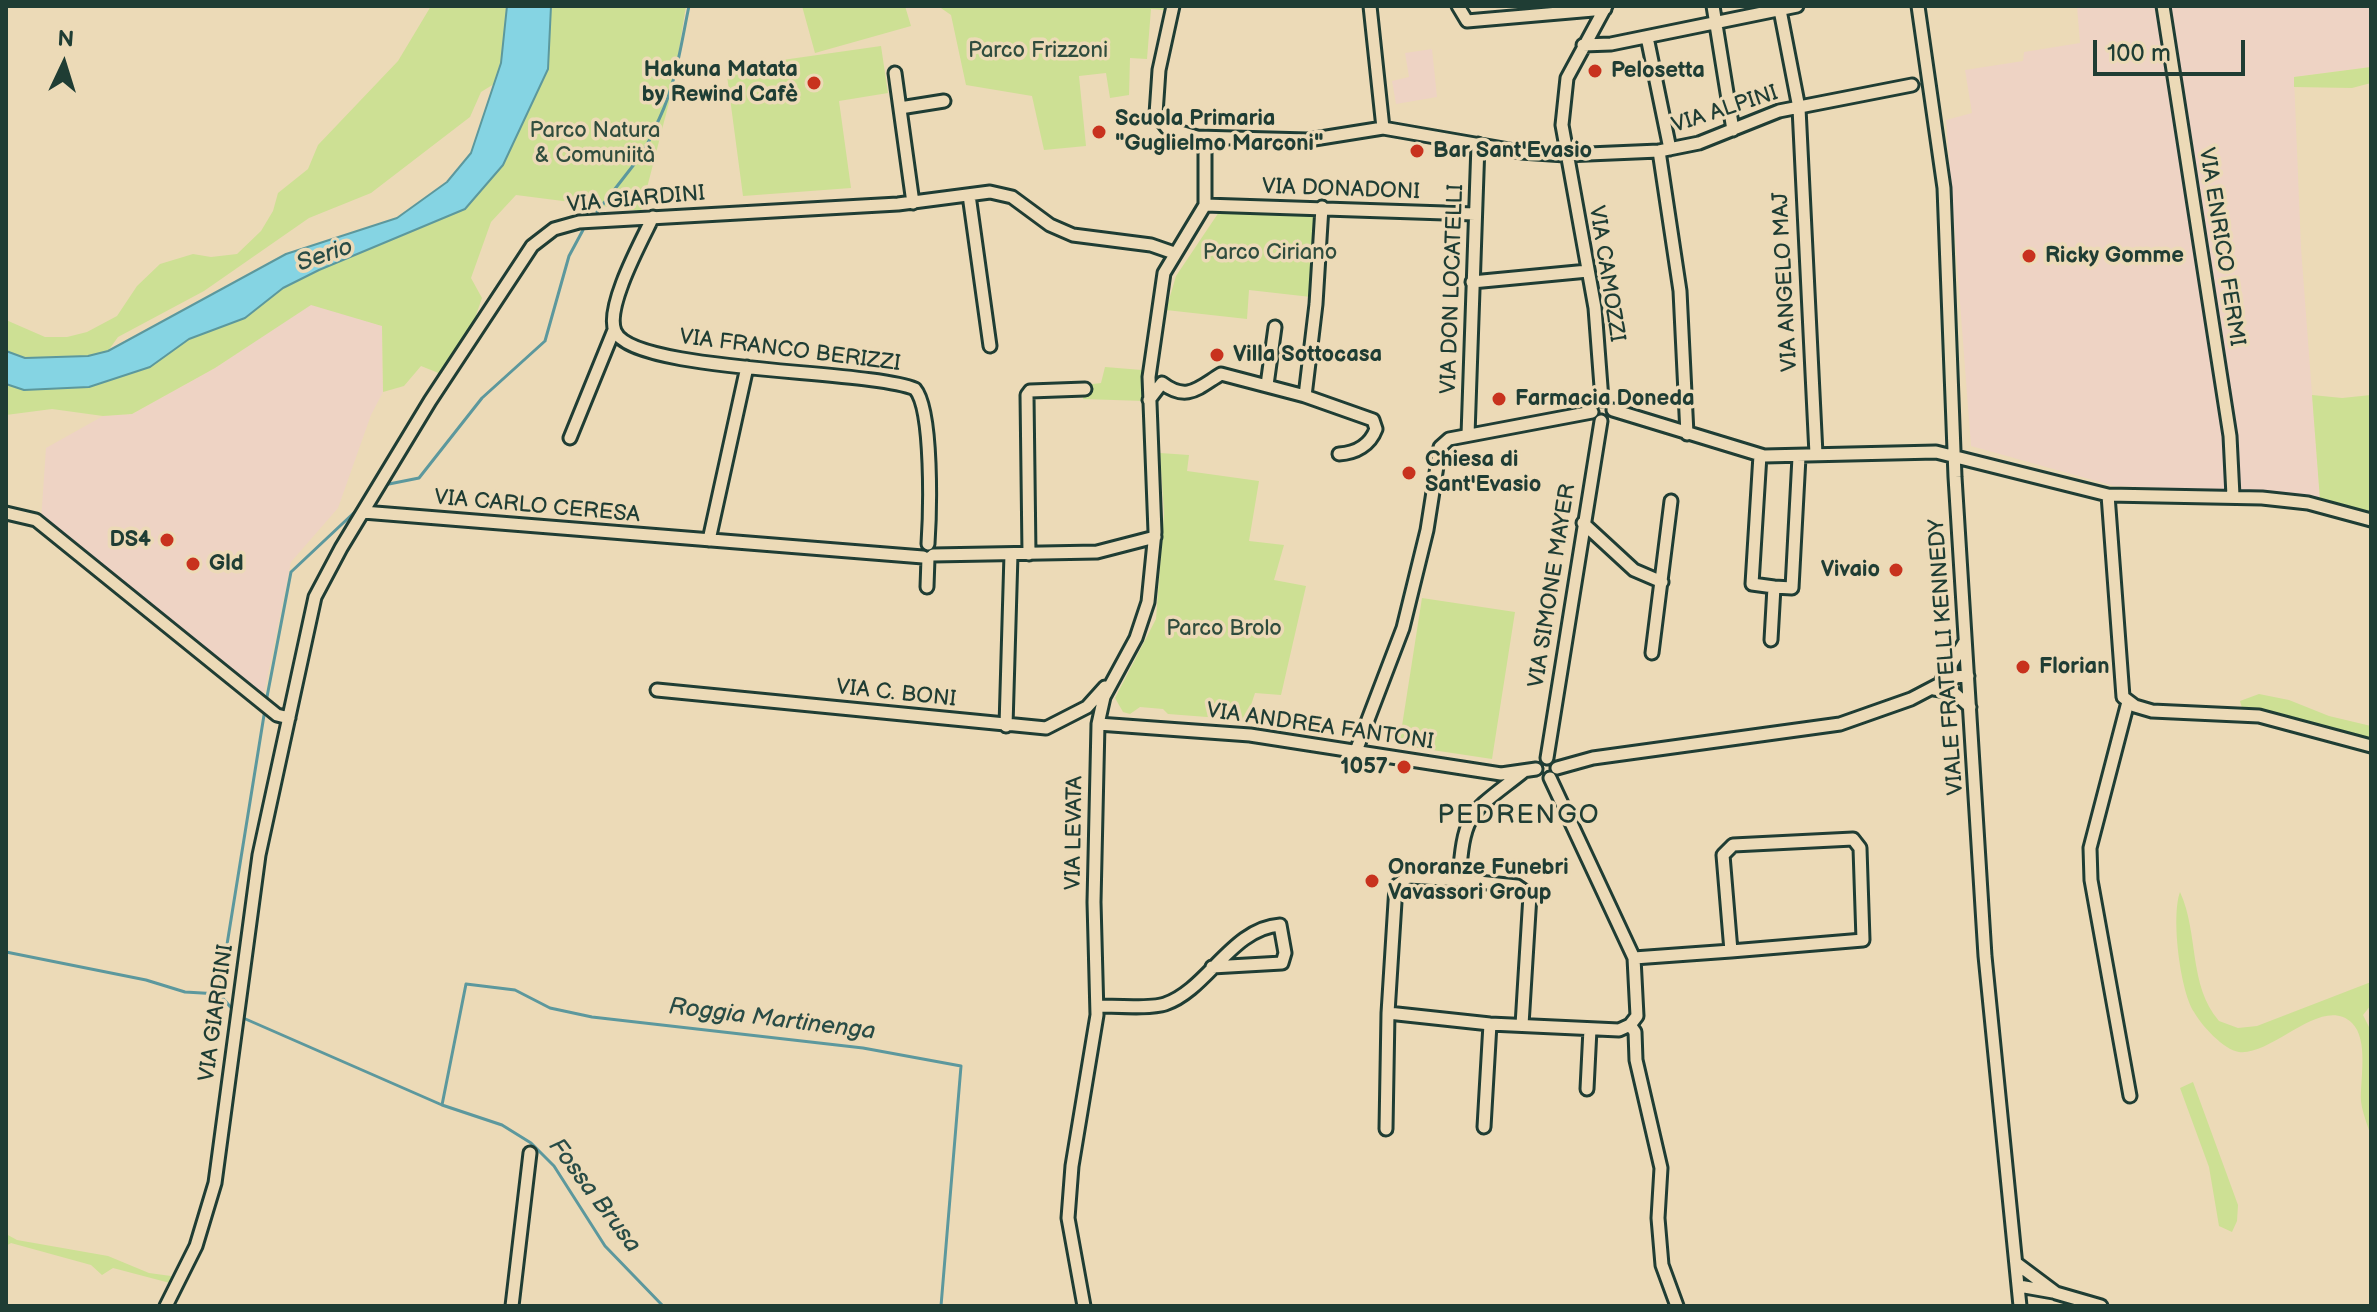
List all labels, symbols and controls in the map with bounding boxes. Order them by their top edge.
north arrow [24,24,104,104]
scale bar [2097,24,2249,74]
text: N [57,26,75,54]
park label: Parco Frizzoni [968,38,1108,64]
text: 100 m [2107,39,2171,68]
place label: Hakuna Matata by Rewind Cafè [642,57,798,108]
place label: Pelosetta [1611,58,1705,84]
marker: Pelosetta [1586,62,1604,80]
marker: Hakuna Matata by Rewind Cafè [805,74,823,92]
street label: VIA ALPINI [1669,80,1781,140]
place label: Scuola Primaria "Guglielmo Marconi" [1115,106,1324,158]
park label: Parco Natura & Comuniità [530,118,660,170]
marker: Scuola Primaria "Guglielmo Marconi" [1090,123,1108,141]
place label: Bar Sant'Evasio [1433,138,1592,164]
marker: Bar Sant'Evasio [1408,142,1426,160]
street label: VIA ENRICO FERMI [2192,146,2250,348]
street label: VIA DONADONI [1261,174,1421,206]
street label: VIA GIARDINI [566,181,706,219]
street label: VIA DON LOCATELLI [1436,184,1470,394]
street label: VIA ANGELO MAJ [1768,192,1804,372]
street label: VIA CAMOZZI [1582,204,1630,344]
water label: Serio [293,233,357,279]
park label: Parco Ciriano [1203,240,1337,266]
place label: Ricky Gomme [2045,243,2184,269]
marker: Ricky Gomme [2020,247,2038,265]
street label: VIA FRANCO BERIZZI [678,324,902,378]
place label: Villa Sottocasa [1233,342,1382,368]
marker: Villa Sottocasa [1208,346,1226,364]
place label: Farmacia Doneda [1515,386,1695,412]
marker: Farmacia Doneda [1490,390,1508,408]
place label: Chiesa di Sant'Evasio [1425,447,1541,498]
marker: Chiesa di Sant'Evasio [1400,464,1418,482]
street label: VIA SIMONE MAYER [1524,482,1582,690]
street label: VIA CARLO CERESA [433,485,641,529]
street label: VIALE FRATELLI KENNEDY [1924,518,1970,796]
place label: DS4 [109,527,151,553]
marker: DS4 [158,531,176,549]
place label: Gld [209,551,244,577]
marker: Gld [184,555,202,573]
place label: Vivaio [1821,557,1880,583]
marker: Vivaio [1887,561,1905,579]
park label: Parco Brolo [1166,616,1282,642]
place label: Florian [2039,654,2109,680]
marker: Florian [2014,658,2032,676]
street label: VIA C. BONI [835,675,957,713]
street label: VIA ANDREA FANTONI [1205,698,1435,756]
place label: 1057 [1340,754,1388,780]
marker: 1057 [1395,758,1413,776]
street label: VIA LEVATA [1061,776,1089,890]
district label: PEDRENGO [1438,800,1600,832]
place label: Onoranze Funebri Vavassori Group [1388,855,1569,906]
marker: Onoranze Funebri Vavassori Group [1363,872,1381,890]
street label: VIA GIARDINI [194,943,240,1083]
water label: Roggia Martinenga [667,993,877,1047]
water label: Fossa Brusa [542,1133,646,1259]

